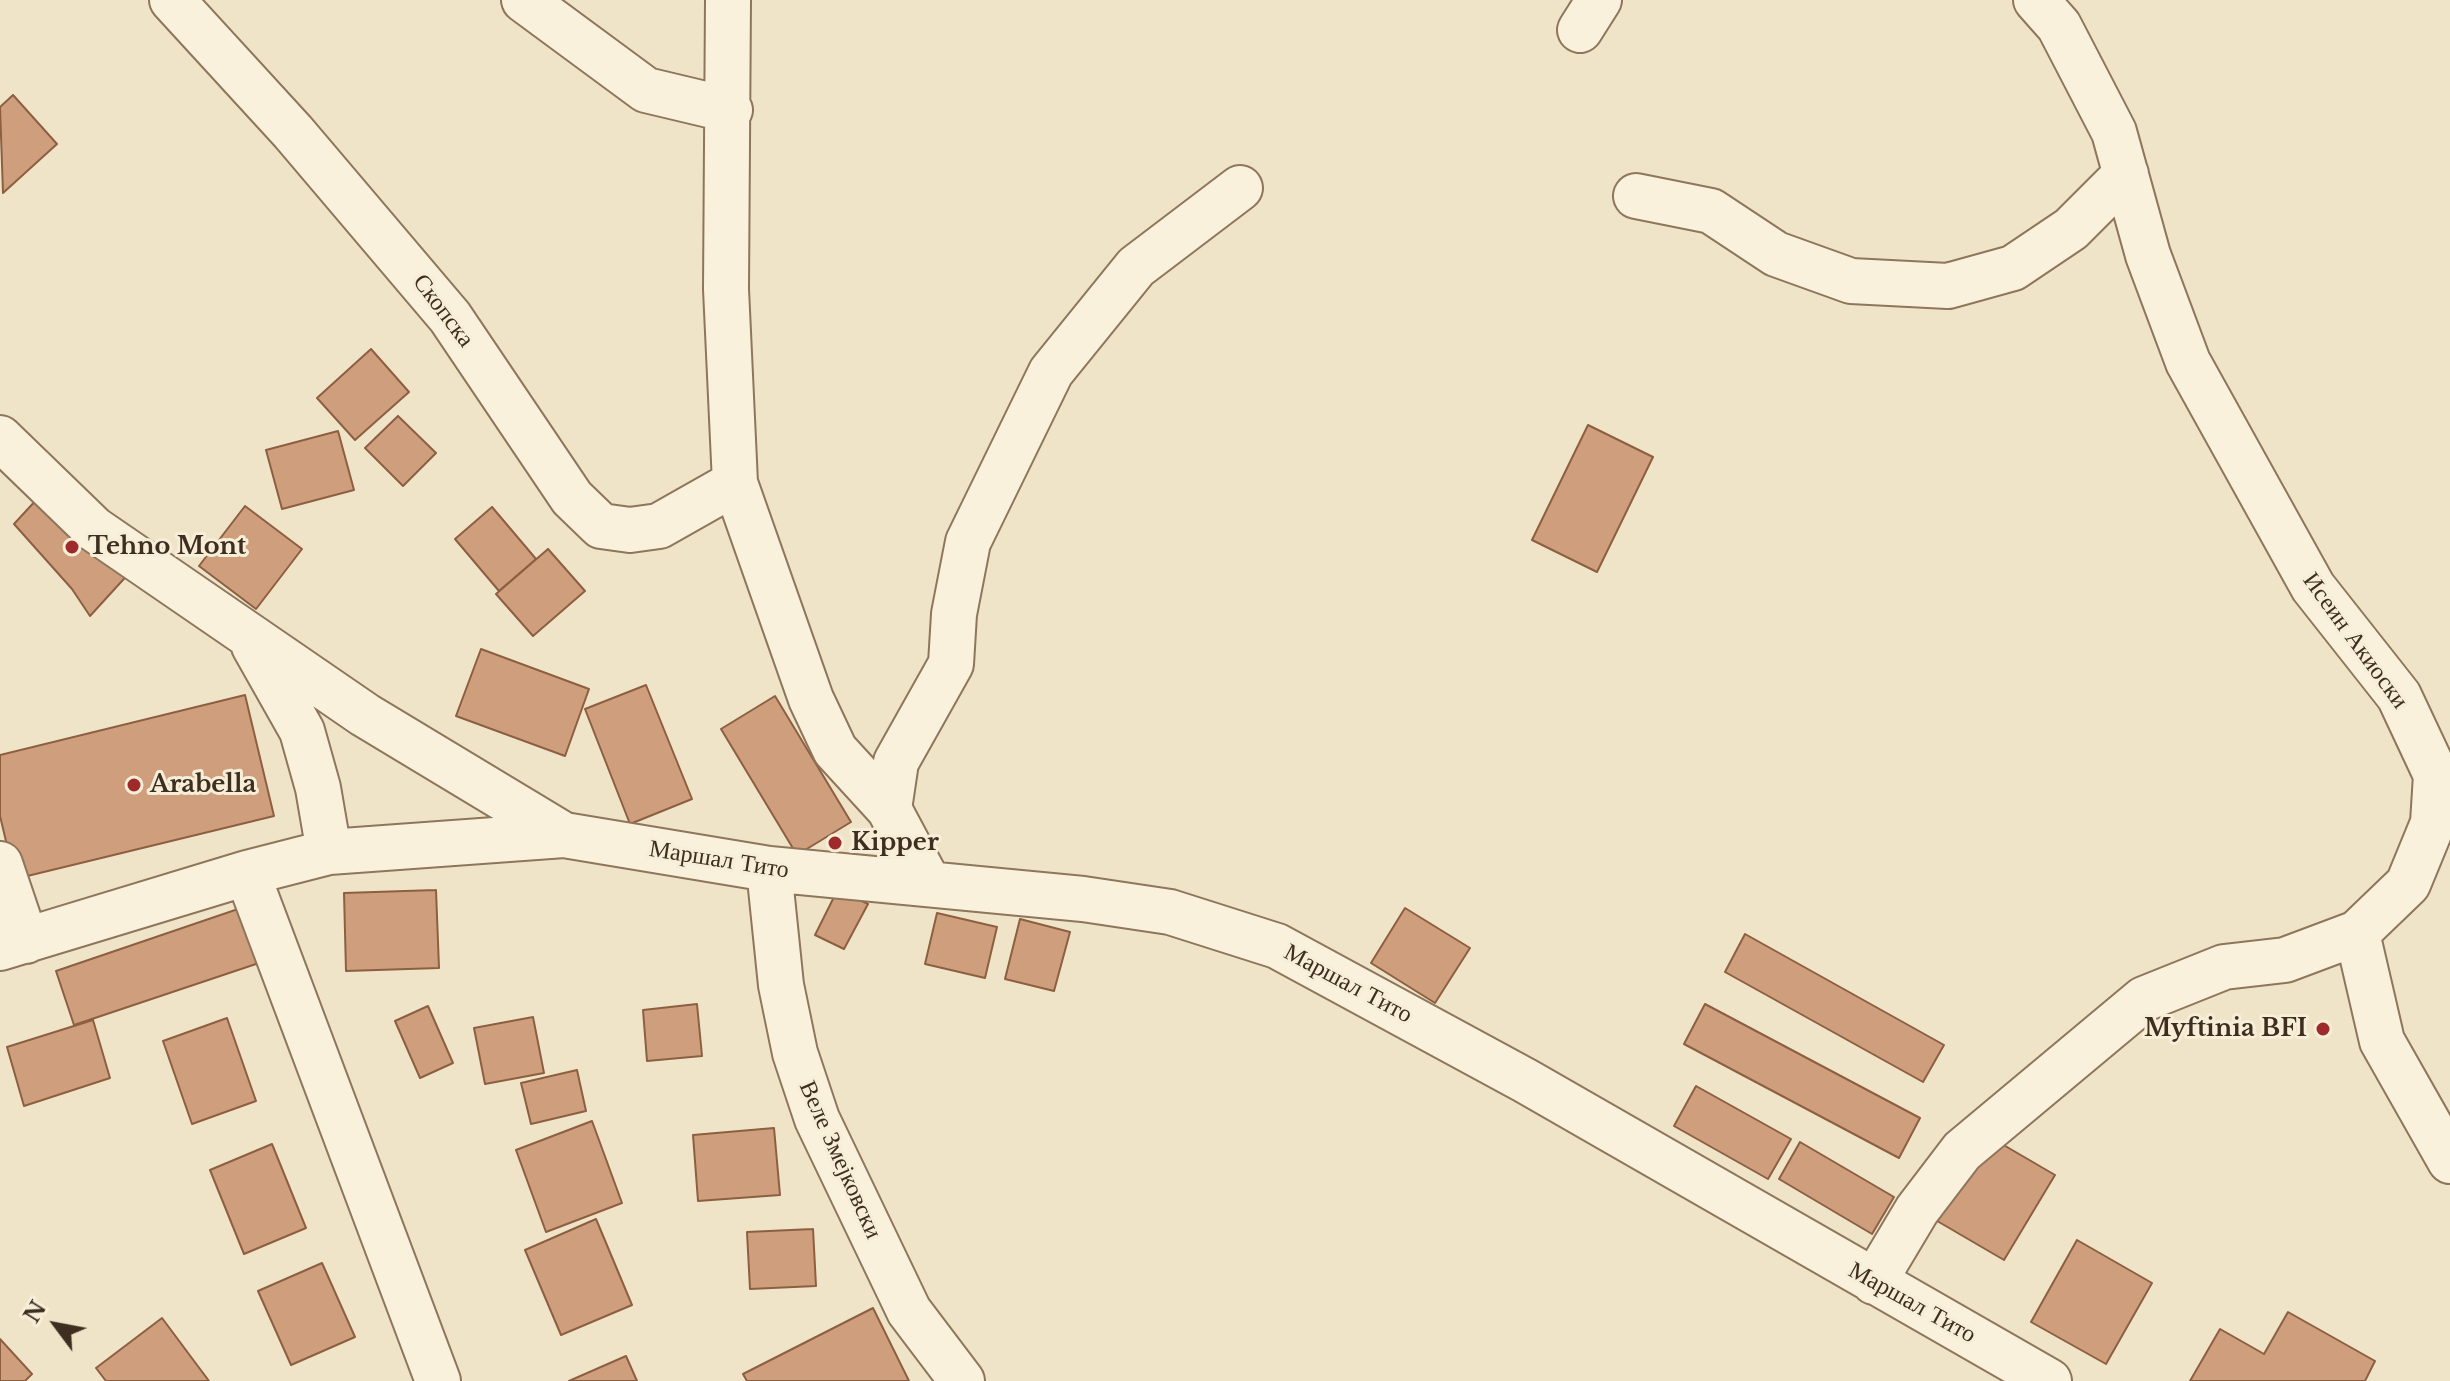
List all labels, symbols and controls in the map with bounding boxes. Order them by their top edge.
street label: Скопска [406,269,480,353]
place label: Tehno Mont [88,533,246,561]
marker: Tehno Mont [63,538,81,556]
street label: Исеин Акиоски [2296,567,2414,715]
place label: Arabella [150,771,256,799]
marker: Arabella [125,776,143,794]
place label: Kipper [851,829,939,857]
marker: Kipper [826,834,844,852]
street label: Маршал Тито [647,835,791,885]
street label: Маршал Тито [1279,938,1417,1030]
place label: Myftinia BFI [2144,1015,2307,1043]
marker: Myftinia BFI [2314,1020,2332,1038]
street label: Веле Змејковски [792,1077,888,1243]
street label: Маршал Тито [1843,1256,1981,1350]
north arrow [16,1285,96,1365]
text: N [18,1296,52,1328]

